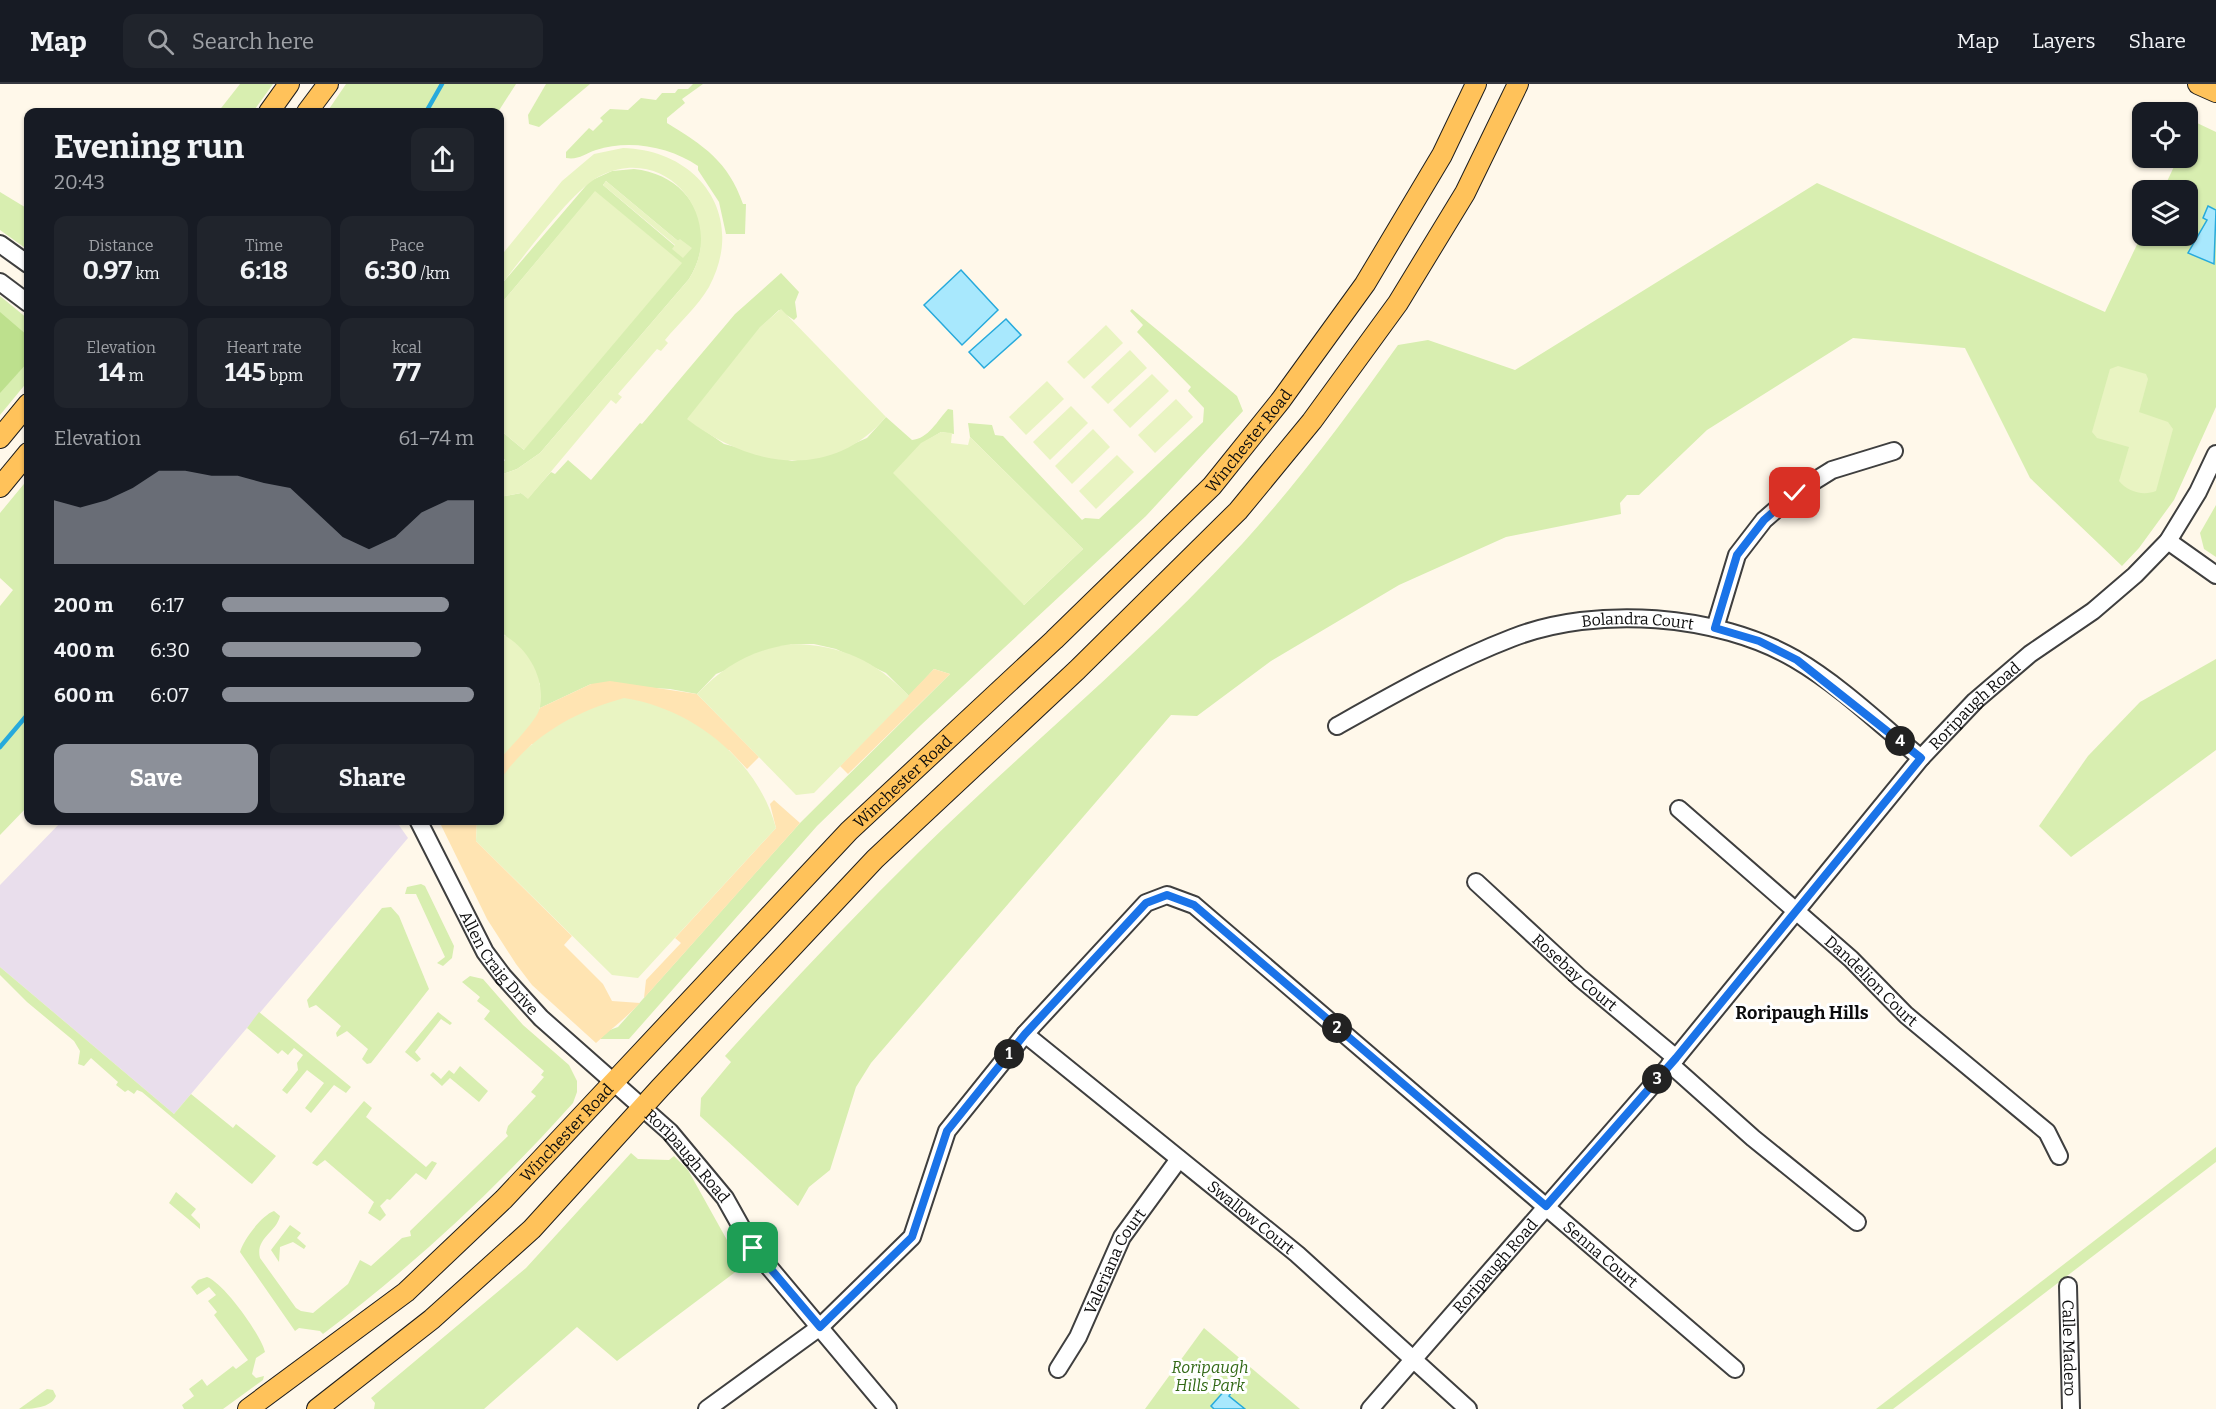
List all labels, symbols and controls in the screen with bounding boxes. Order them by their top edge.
search box [123,14,543,68]
text: Map [30,25,87,58]
icon: search [144,25,177,58]
text: Search here [192,28,314,55]
text: Map [1957,28,1999,54]
text: Layers [2032,28,2096,54]
text: Share [2129,28,2186,54]
map controls [2132,102,2198,246]
button: locate [2132,102,2198,168]
text: Evening run [54,127,244,167]
button: share [411,128,474,191]
text: 20:43 [54,170,105,194]
button: layers [2132,180,2198,246]
text: Distance [89,236,153,255]
text: Time [245,236,283,255]
text: Pace [390,236,424,255]
text: 0.97 [82,255,132,286]
text: 6:18 [240,255,288,286]
text: 6:30 [364,255,417,286]
text: km [132,264,160,283]
text: /km [417,264,450,283]
text: Elevation [86,338,156,357]
text: Heart rate [226,338,302,357]
text: kcal [392,338,422,357]
text: 14 [98,357,125,388]
text: 145 [225,357,266,388]
text: 77 [393,357,421,388]
text: m [125,366,144,385]
text: bpm [266,366,303,385]
street label: Winchester Road [1202,385,1296,497]
text: Elevation [54,426,141,450]
text: 61–74 m [399,426,474,450]
pin [1769,467,1820,518]
icon: check [1778,476,1811,509]
text: 200 m [54,593,113,617]
text: 6:17 [150,593,184,617]
street label: Bolandra Court [1580,609,1695,634]
text: 400 m [54,638,114,662]
text: 6:30 [150,638,190,662]
street label: Roripaugh Road [1925,658,2024,754]
text: 600 m [54,683,114,707]
text: 6:07 [150,683,189,707]
pin: 4 [1885,726,1915,756]
street label: Winchester Road [850,731,956,832]
text: 4 [1895,731,1905,750]
button: Save [54,744,258,813]
button: Share [270,744,474,813]
street label: Allen Craig Drive [456,908,543,1019]
street label: Rosebay Court [1528,930,1621,1015]
street label: Dandelion Court [1821,932,1921,1031]
district label: Roripaugh Hills [1735,1002,1869,1024]
pin: 2 [1322,1013,1352,1043]
text: 2 [1332,1018,1342,1037]
pin: 1 [994,1039,1024,1069]
text: 1 [1006,1044,1012,1063]
pin: 3 [1642,1064,1672,1094]
text: 3 [1652,1069,1662,1088]
street label: Winchester Road [516,1079,618,1186]
street label: Roripaugh Road [641,1105,734,1207]
street label: Swallow Court [1204,1177,1298,1258]
street label: Valeriana Court [1080,1205,1150,1317]
street label: Roripaugh Road [1449,1215,1542,1317]
street label: Senna Court [1559,1217,1642,1292]
pin [727,1222,778,1273]
icon: arrive [736,1231,769,1264]
street label: Calle Madero [2058,1299,2080,1397]
park label: Roripaugh Hills Park [1171,1358,1249,1395]

